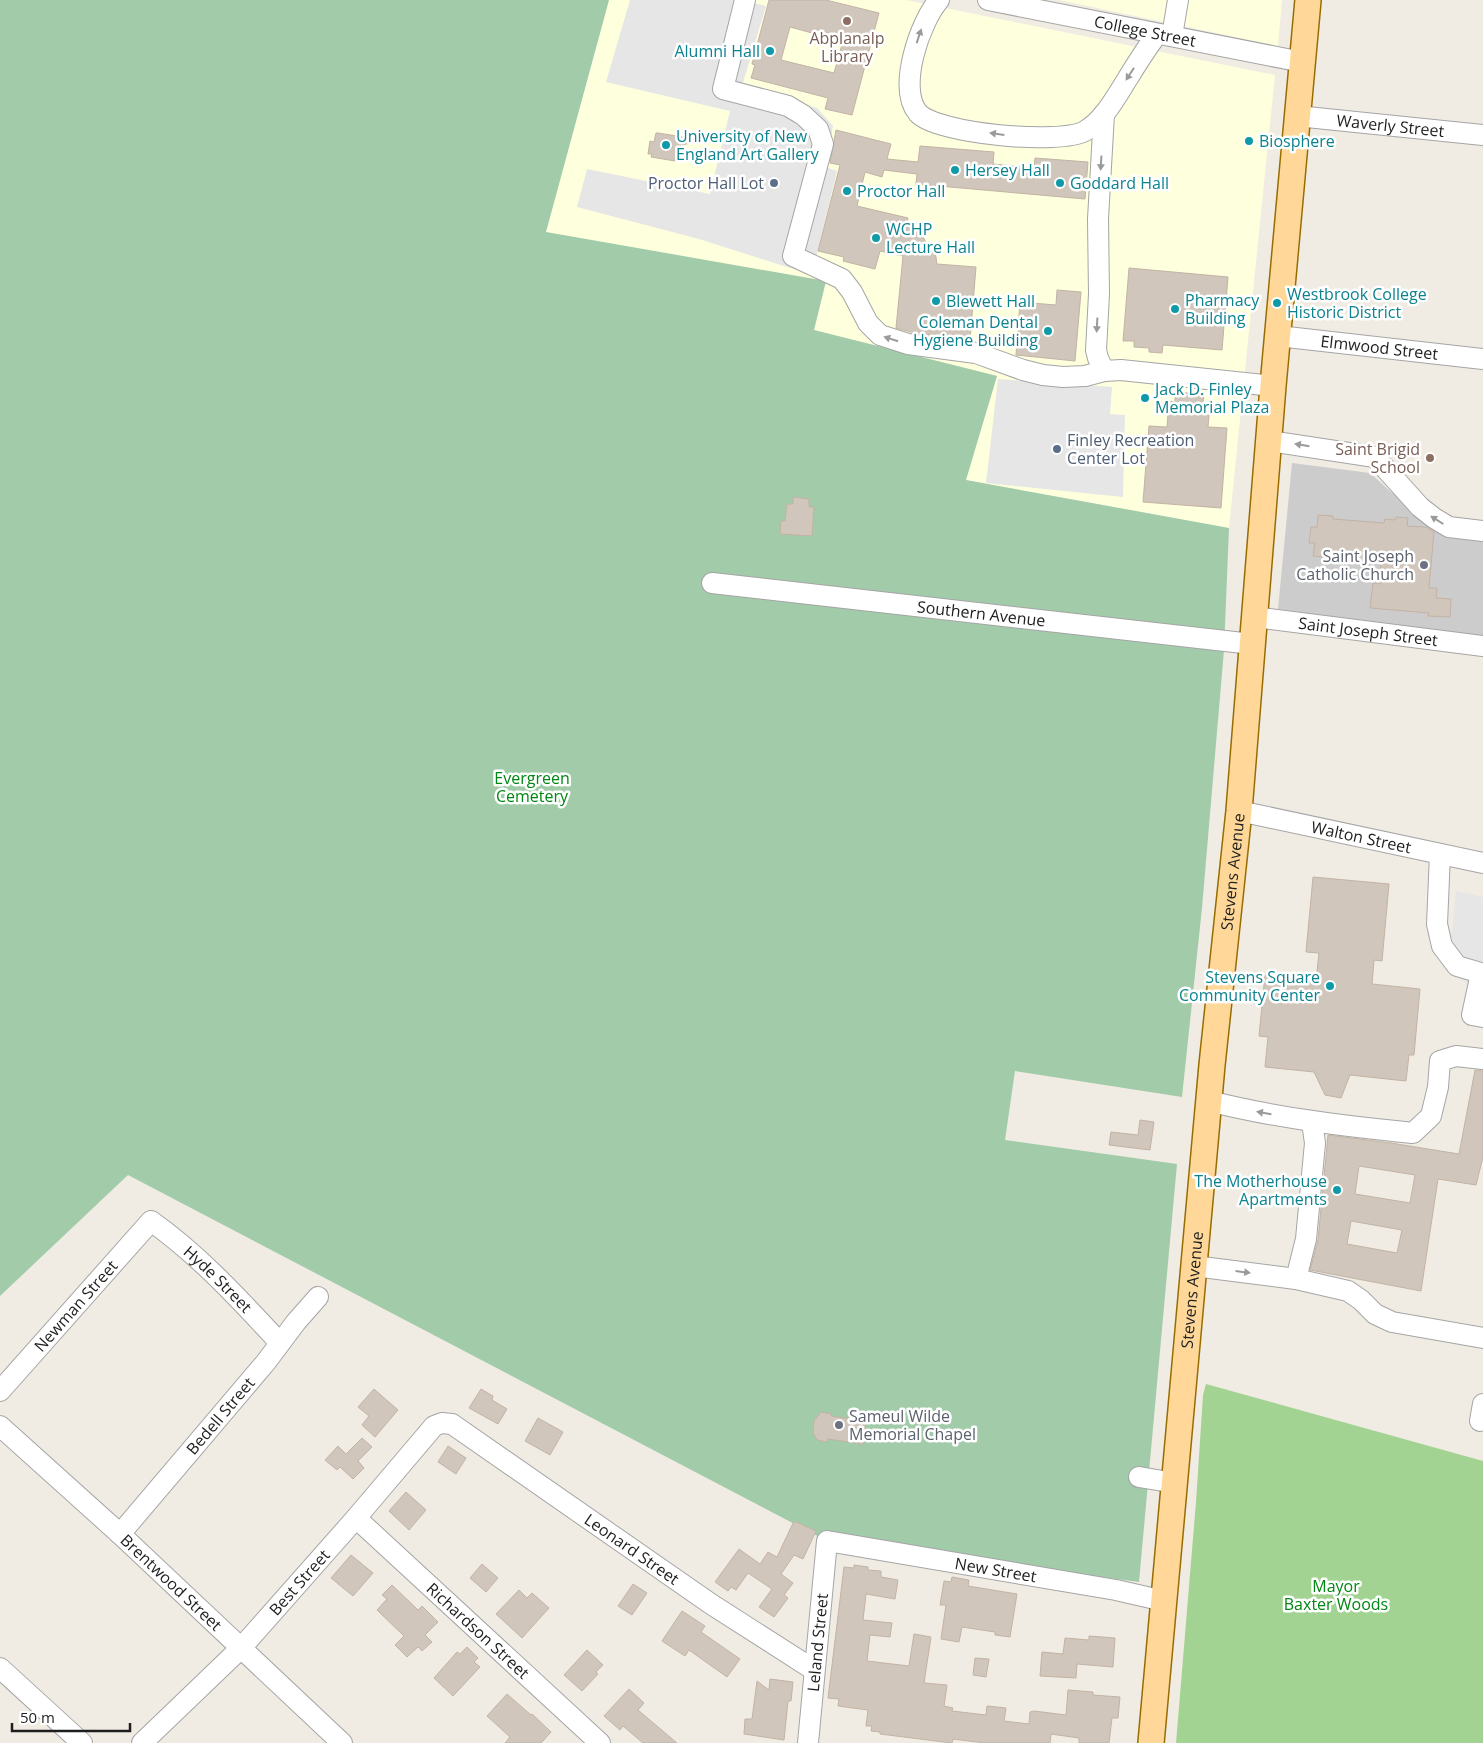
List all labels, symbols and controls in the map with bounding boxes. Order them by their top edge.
street label: College Street [1092,10,1198,52]
marker: Abplanalp Library [841,15,853,27]
place label: Abplanalp Library [809,27,885,67]
one-way arrow [916,28,924,43]
place label: Alumni Hall [674,40,760,62]
marker: Alumni Hall [764,45,776,57]
one-way arrow [1125,68,1135,81]
street label: Waverly Street [1336,109,1446,142]
place label: University of New England Art Gallery [676,125,820,165]
one-way arrow [988,130,1004,138]
place label: Biosphere [1259,130,1335,152]
marker: Biosphere [1243,135,1255,147]
marker: University of New England Art Gallery [660,139,672,151]
one-way arrow [1097,155,1105,171]
place label: Hersey Hall [965,159,1050,181]
marker: Hersey Hall [949,164,961,176]
place label: Proctor Hall Lot [648,172,764,194]
place label: Goddard Hall [1070,172,1169,194]
marker: Proctor Hall Lot [768,177,780,189]
marker: Goddard Hall [1054,177,1066,189]
place label: Proctor Hall [857,180,945,202]
marker: Proctor Hall [841,185,853,197]
place label: WCHP Lecture Hall [886,218,975,258]
marker: WCHP Lecture Hall [870,232,882,244]
place label: Westbrook College Historic District [1287,283,1427,323]
place label: Pharmacy Building [1185,289,1260,329]
place label: Blewett Hall [946,290,1035,312]
marker: Blewett Hall [930,295,942,307]
marker: Westbrook College Historic District [1271,297,1283,309]
marker: Pharmacy Building [1169,303,1181,315]
place label: Coleman Dental Hygiene Building [913,311,1038,351]
one-way arrow [1093,318,1101,334]
marker: Coleman Dental Hygiene Building [1042,325,1054,337]
street label: Elmwood Street [1319,330,1440,365]
one-way arrow [884,334,899,342]
place label: Jack D. Finley Memorial Plaza [1153,378,1269,418]
marker: Jack D. Finley Memorial Plaza [1139,392,1151,404]
place label: Finley Recreation Center Lot [1067,429,1194,469]
place label: Saint Brigid School [1335,438,1420,478]
one-way arrow [1293,441,1309,449]
marker: Finley Recreation Center Lot [1051,443,1063,455]
marker: Saint Brigid School [1424,452,1436,464]
one-way arrow [1430,515,1443,524]
place label: Saint Joseph Catholic Church [1296,545,1414,585]
marker: Saint Joseph Catholic Church [1418,559,1430,571]
street label: Southern Avenue [916,595,1047,632]
street label: Saint Joseph Street [1297,612,1439,651]
park label: Evergreen Cemetery [494,767,570,807]
street label: Stevens Avenue [1215,812,1250,932]
street label: Walton Street [1309,816,1414,858]
place label: Stevens Square Community Center [1179,966,1320,1006]
marker: Stevens Square Community Center [1324,980,1336,992]
one-way arrow [1256,1109,1271,1117]
place label: The Motherhouse Apartments [1194,1170,1327,1210]
marker: The Motherhouse Apartments [1331,1184,1343,1196]
street label: Stevens Avenue [1176,1230,1208,1349]
street label: Hyde Street [179,1240,257,1318]
street label: Newman Street [29,1255,123,1356]
one-way arrow [1235,1268,1251,1276]
street label: Bedell Street [181,1372,260,1459]
place label: Sameul Wilde Memorial Chapel [849,1405,976,1445]
marker: Sameul Wilde Memorial Chapel [833,1419,845,1431]
street label: Leonard Street [580,1508,684,1590]
street label: Brentwood Street [116,1529,227,1636]
street label: Best Street [264,1544,335,1620]
street label: New Street [953,1552,1038,1587]
park label: Mayor Baxter Woods [1284,1575,1388,1615]
street label: Richardson Street [422,1578,534,1684]
street label: Leland Street [802,1592,833,1693]
scale bar [12,1700,130,1732]
text: 50 m [20,1707,55,1727]

